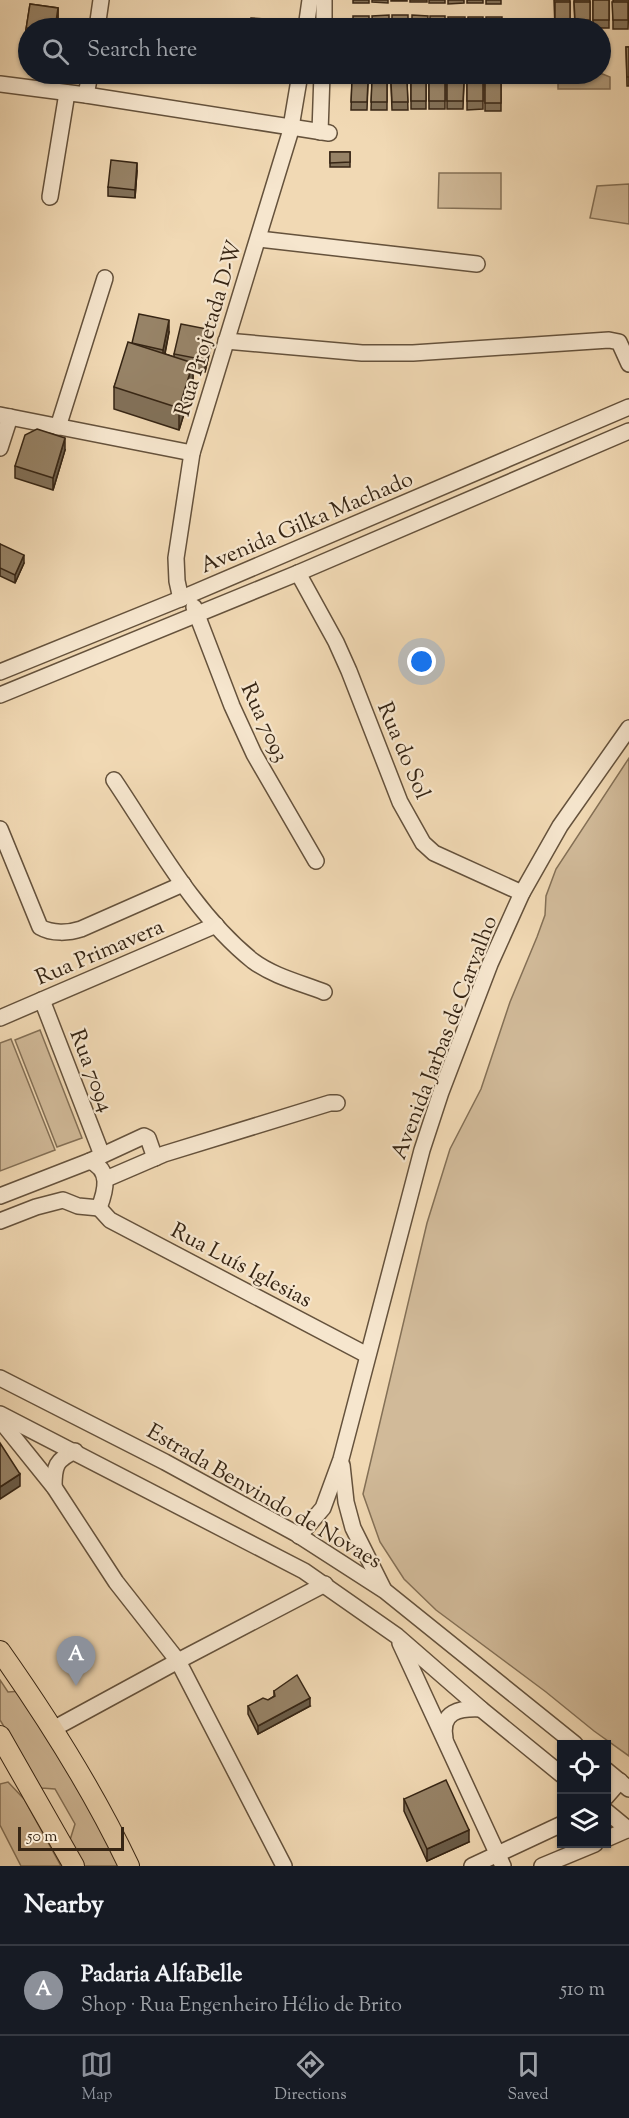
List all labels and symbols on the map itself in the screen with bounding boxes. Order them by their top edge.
street label: Rua Projetada D-W [168,237,252,421]
street label: Avenida Gilka Machado [196,464,419,583]
your location [407,647,436,676]
street label: Rua 7093 [231,678,296,768]
street label: Rua do Sol [367,698,437,805]
street label: Avenida Jarbas de Carvalho [384,911,507,1165]
street label: Rua Primavera [31,912,169,995]
street label: Rua 7094 [60,1025,121,1117]
street label: Rua Luís Iglesias [164,1216,317,1317]
street label: Estrada Benvindo de Novaes [140,1417,387,1578]
pin: A [56,1636,96,1686]
scale bar [18,1824,124,1852]

